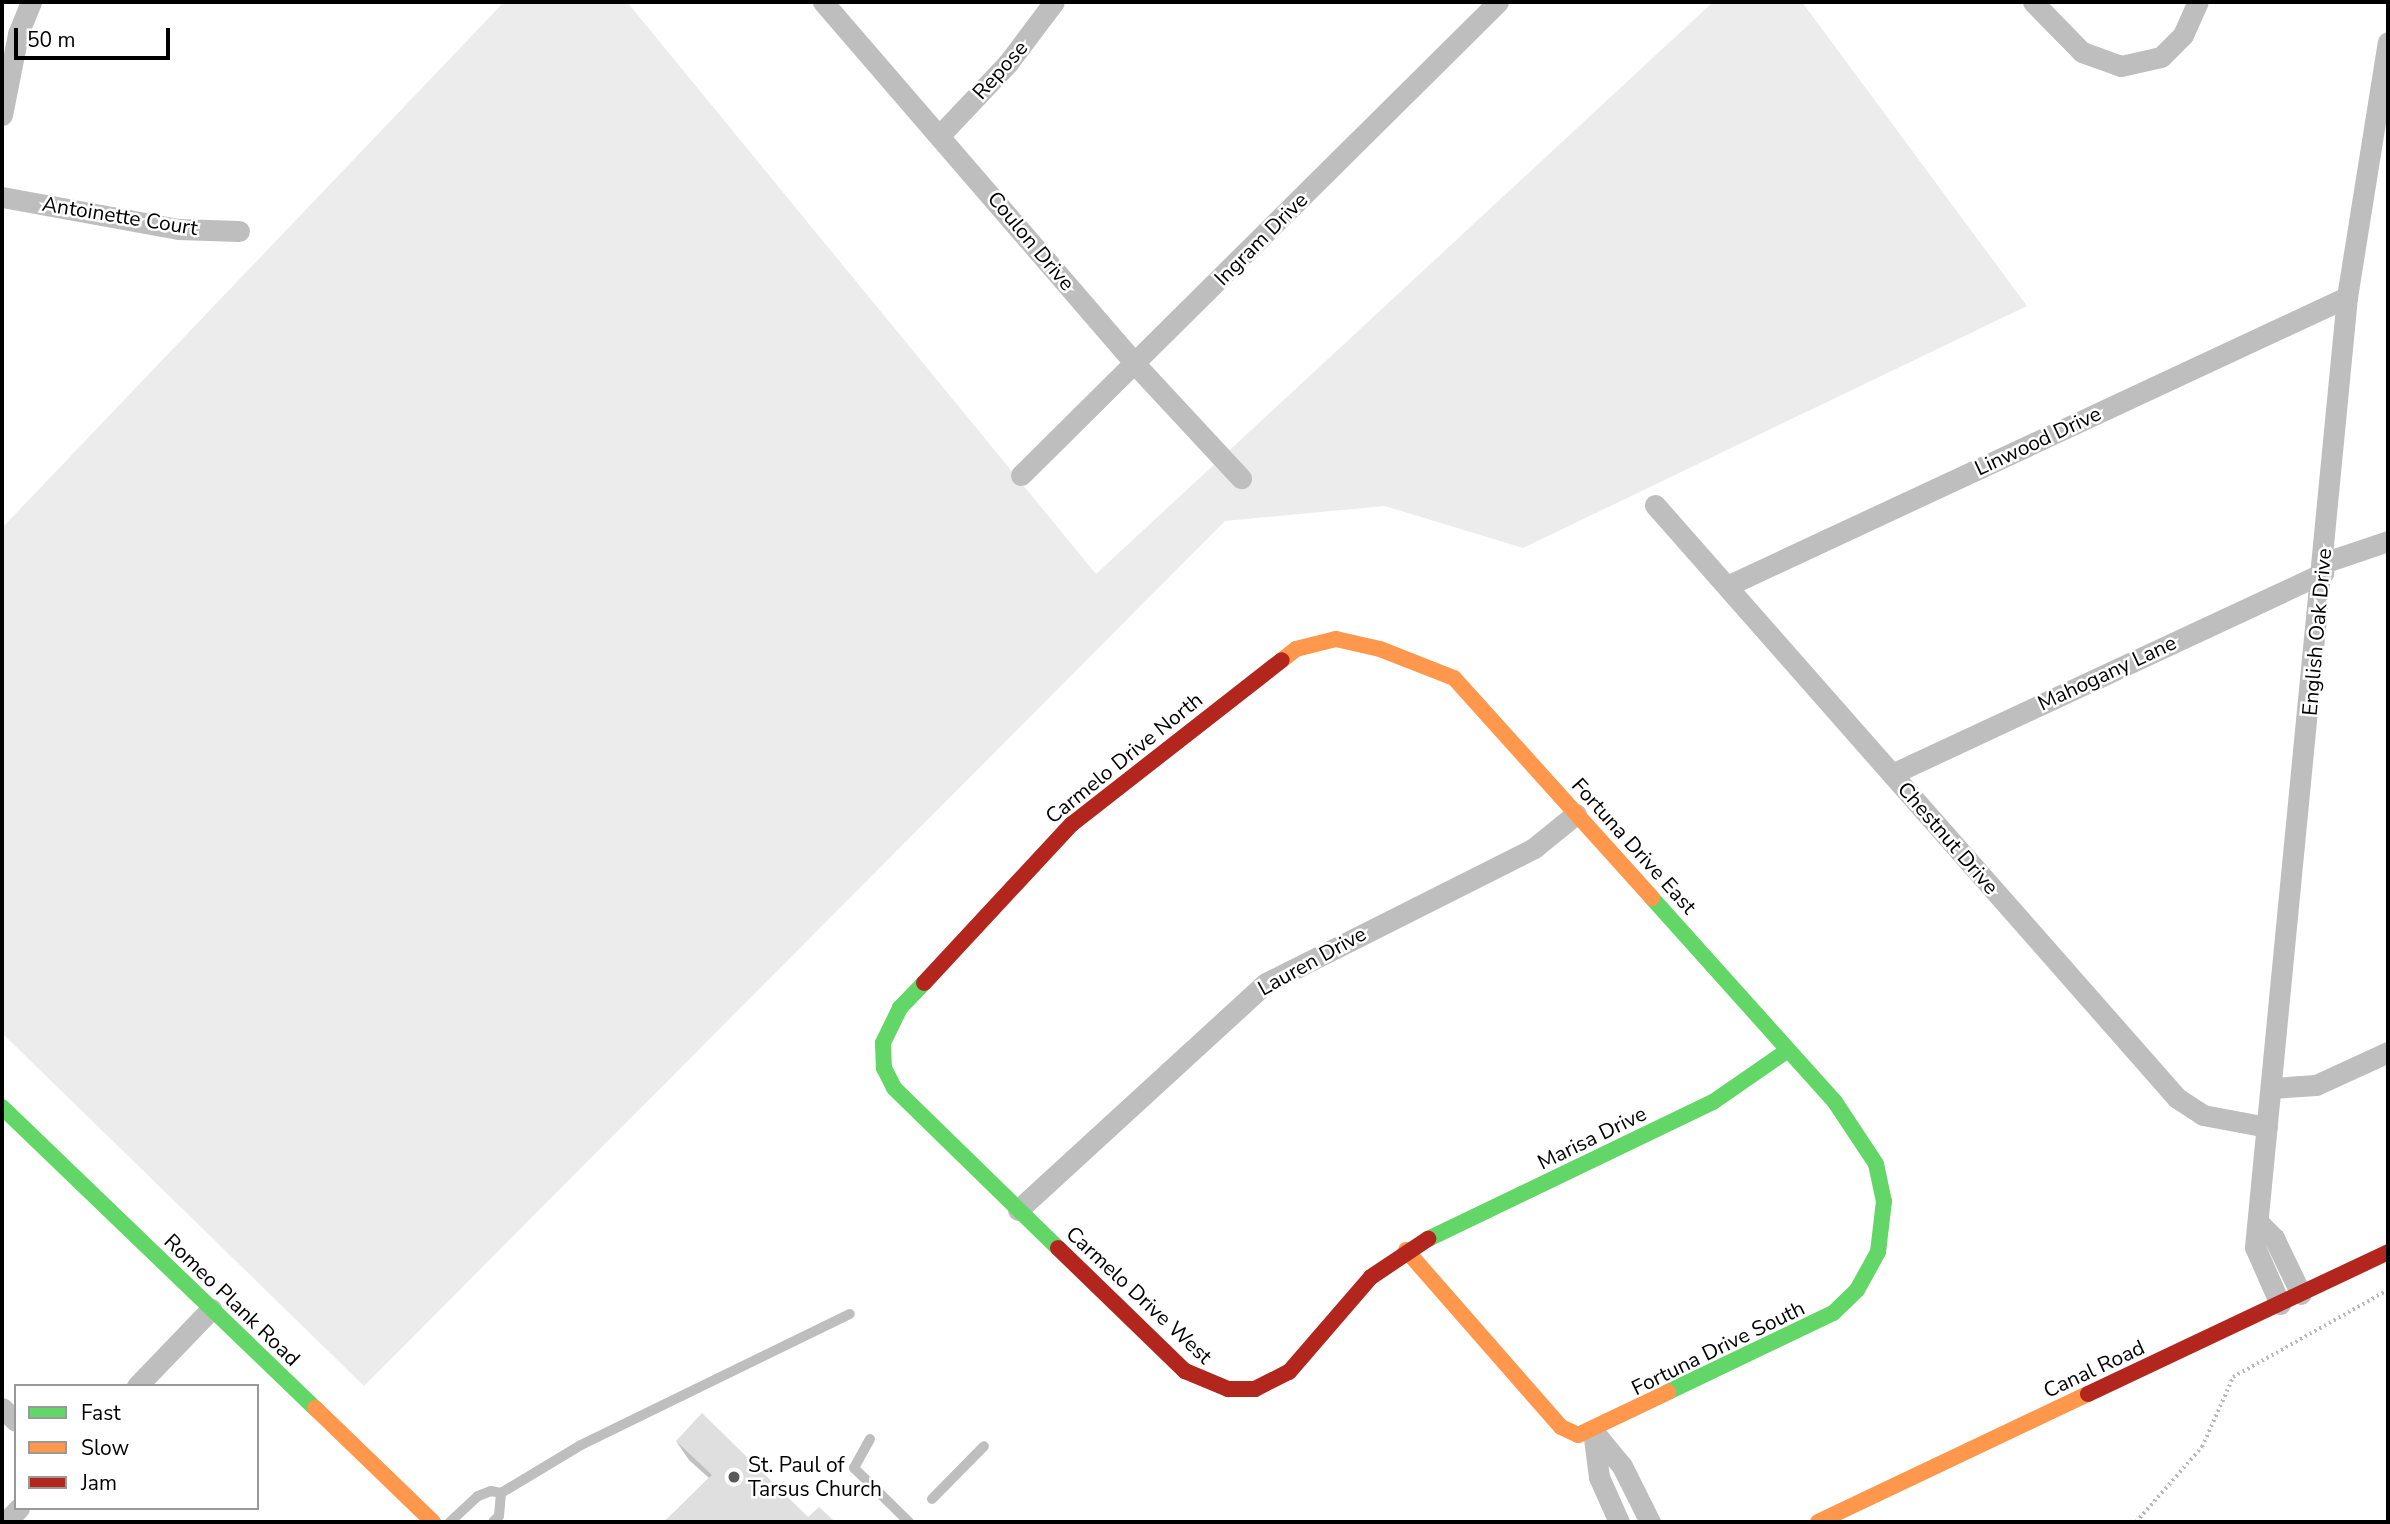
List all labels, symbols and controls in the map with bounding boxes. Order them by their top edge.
scale bar [18,14,173,58]
text: 50 m [27,26,76,54]
street label: Repose [967,35,1033,105]
street label: Coulon Drive [982,186,1080,296]
street label: Ingram Drive [1209,187,1313,291]
street label: Antoinette Court [40,191,200,241]
street label: Linwood Drive [1971,401,2105,481]
street label: English Oak Drive [2297,547,2337,717]
street label: Mahogany Lane [2034,630,2180,716]
street label: Carmelo Drive North [1040,687,1208,829]
street label: Fortuna Drive East [1566,773,1702,919]
street label: Chestnut Drive [1892,777,2004,899]
street label: Lauren Drive [1253,921,1371,1001]
street label: Marisa Drive [1533,1101,1651,1175]
street label: Carmelo Drive West [1061,1221,1217,1369]
street label: Romeo Plank Road [159,1229,305,1371]
street label: Fortuna Drive South [1627,1295,1809,1401]
street label: Canal Road [2040,1335,2148,1403]
legend [14,1384,259,1510]
text: Fast [81,1399,121,1427]
text: Slow [81,1434,129,1462]
place label: St. Paul of Tarsus Church [748,1452,882,1502]
text: Jam [81,1469,117,1497]
marker: St. Paul of Tarsus Church [726,1469,742,1485]

